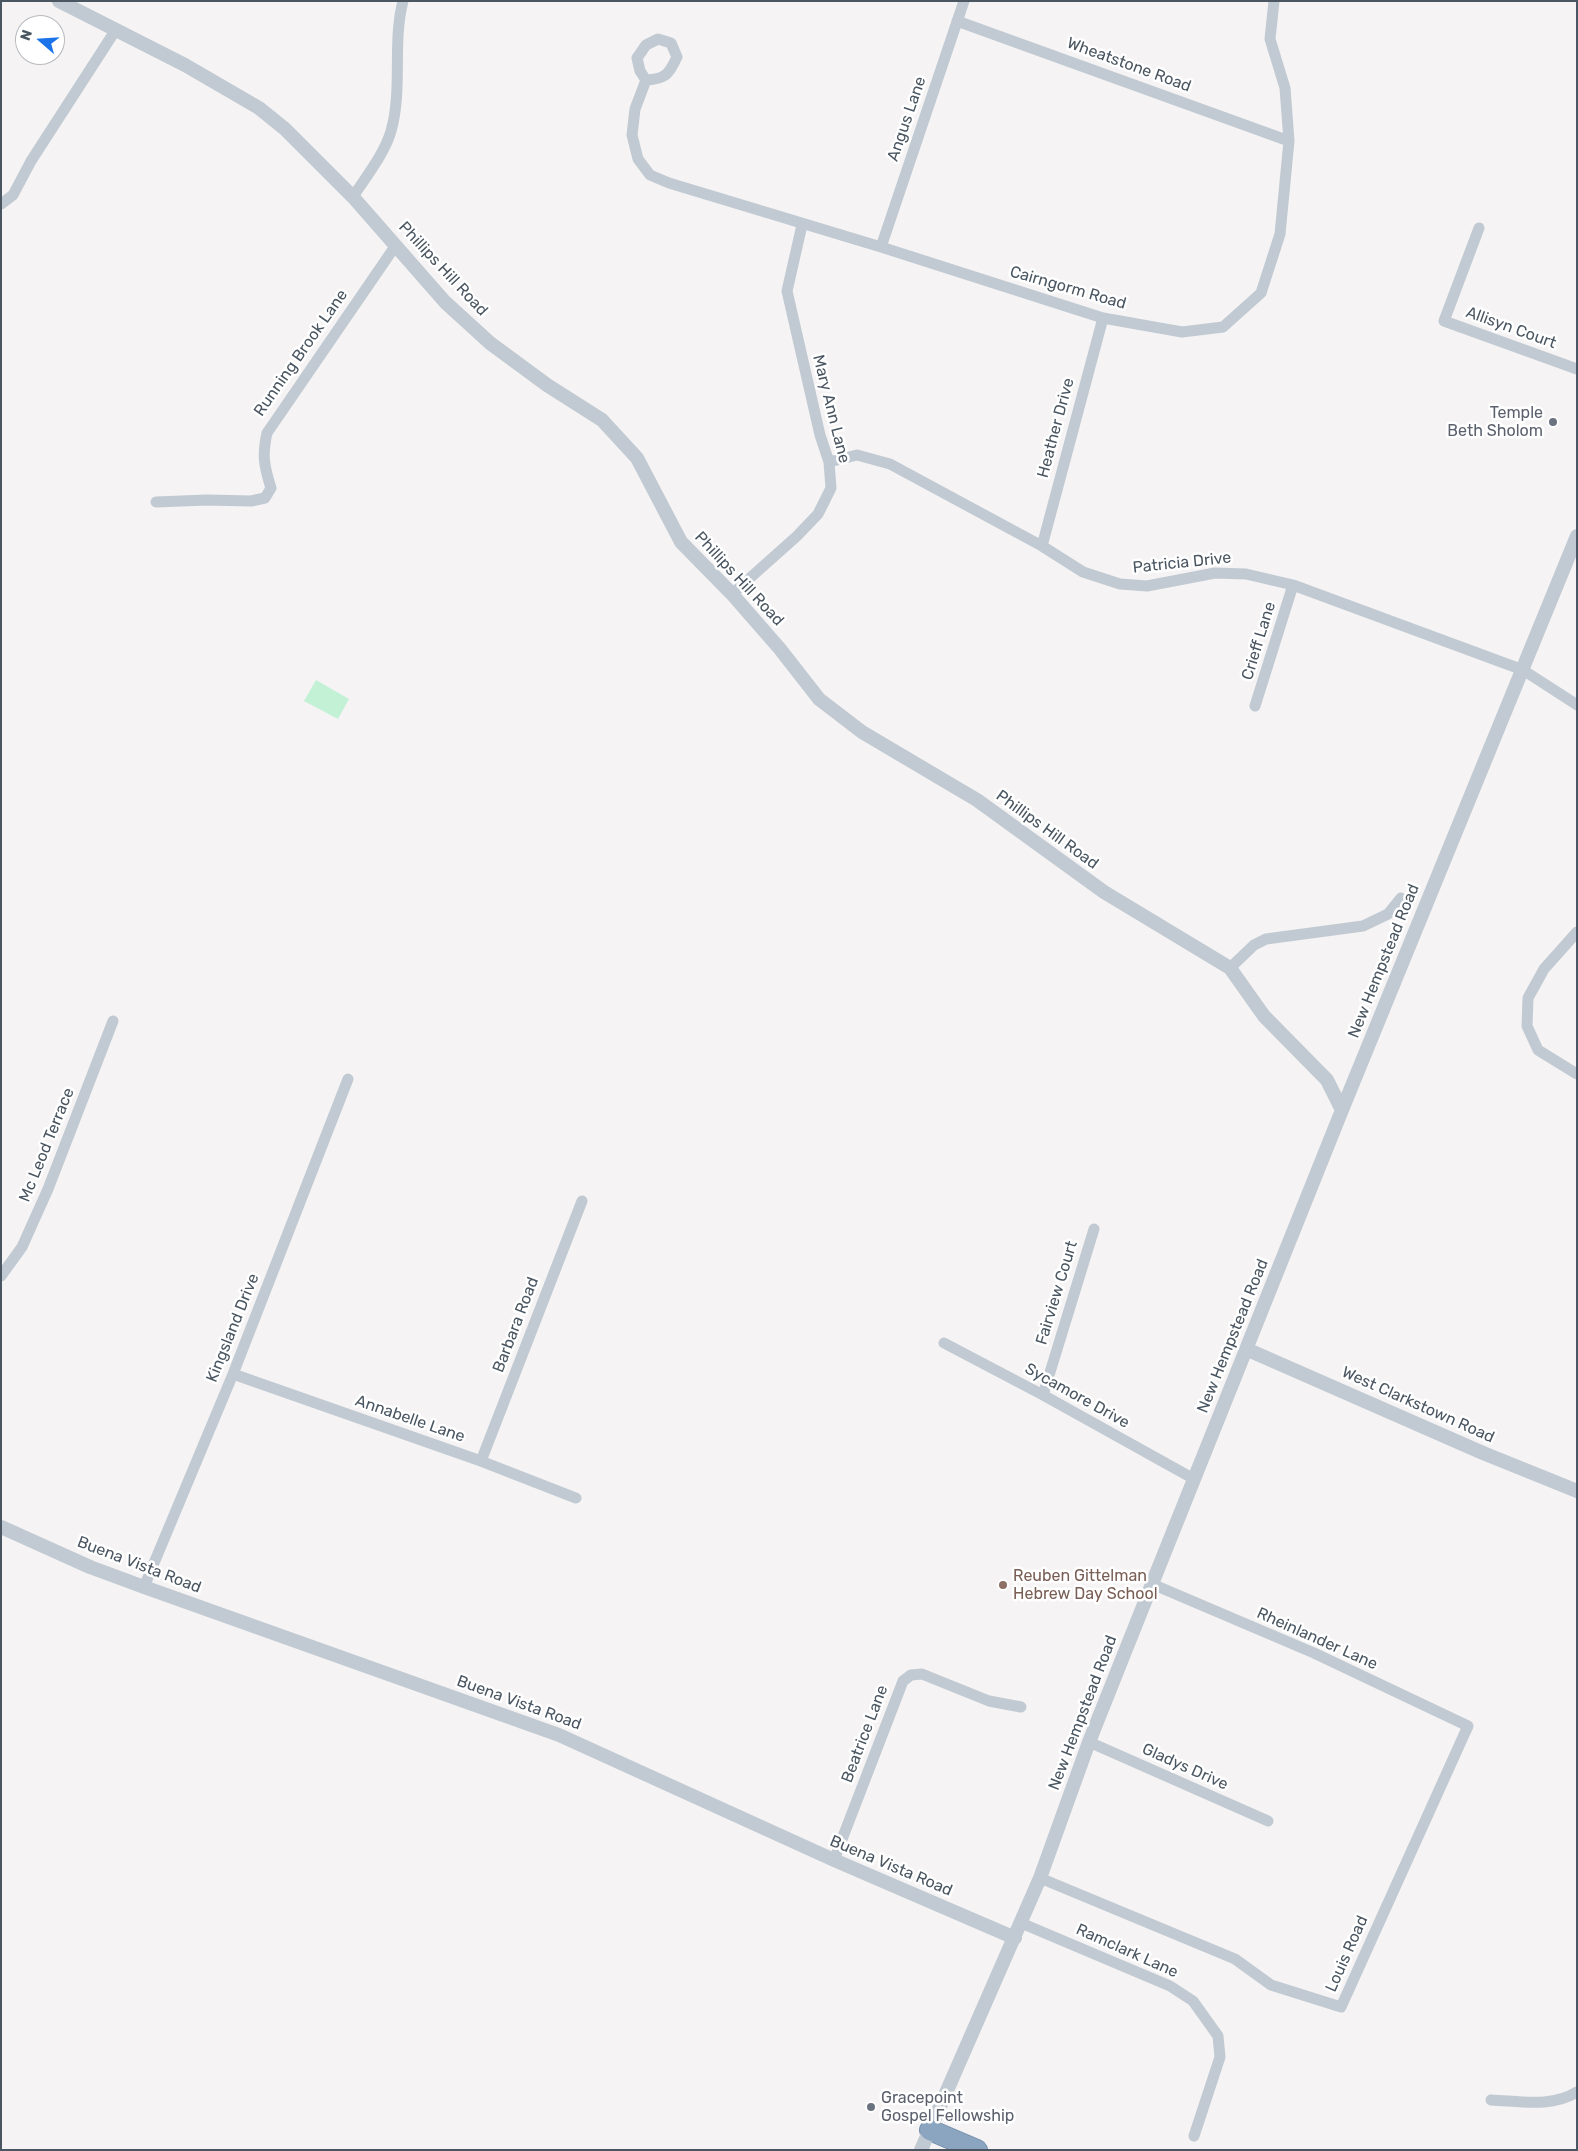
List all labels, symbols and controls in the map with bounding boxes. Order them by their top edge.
north arrow [15,15,65,65]
text: N [17,28,36,43]
street label: Wheatstone Road [1064,34,1194,96]
street label: Angus Lane [884,74,930,164]
street label: Phillips Hill Road [394,218,492,320]
street label: Cairngorm Road [1008,262,1128,314]
street label: Running Brook Lane [250,286,352,420]
street label: Allisyn Court [1463,303,1559,353]
street label: Mary Ann Lane [808,353,854,465]
street label: Heather Drive [1033,376,1079,480]
place label: Temple Beth Sholom [1447,403,1543,441]
marker: Temple Beth Sholom [1547,416,1559,428]
street label: Phillips Hill Road [690,528,788,630]
street label: Patricia Drive [1132,548,1232,578]
street label: Crieff Lane [1238,599,1280,683]
street label: Phillips Hill Road [992,786,1102,874]
street label: New Hempstead Road [1344,881,1424,1041]
street label: Mc Leod Terrace [15,1085,79,1205]
street label: Fairview Court [1032,1239,1082,1347]
street label: New Hempstead Road [1193,1256,1273,1416]
street label: Kingsland Drive [203,1271,263,1385]
street label: Barbara Road [489,1275,543,1375]
street label: Sycamore Drive [1021,1359,1133,1433]
street label: West Clarkstown Road [1339,1363,1497,1447]
street label: Annabelle Lane [353,1391,467,1447]
street label: Buena Vista Road [74,1533,204,1597]
place label: Reuben Gittelman Hebrew Day School [1013,1566,1158,1604]
marker: Reuben Gittelman Hebrew Day School [997,1579,1009,1591]
street label: Rheinlander Lane [1254,1604,1380,1674]
street label: New Hempstead Road [1045,1633,1121,1793]
street label: Buena Vista Road [454,1672,584,1734]
street label: Beatrice Lane [838,1683,892,1785]
street label: Gladys Drive [1139,1739,1231,1795]
street label: Buena Vista Road [827,1832,955,1900]
street label: Louis Road [1322,1913,1372,1995]
street label: Ramclark Lane [1073,1920,1181,1982]
place label: Gracepoint Gospel Fellowship [881,2088,1014,2126]
marker: Gracepoint Gospel Fellowship [865,2101,877,2113]

